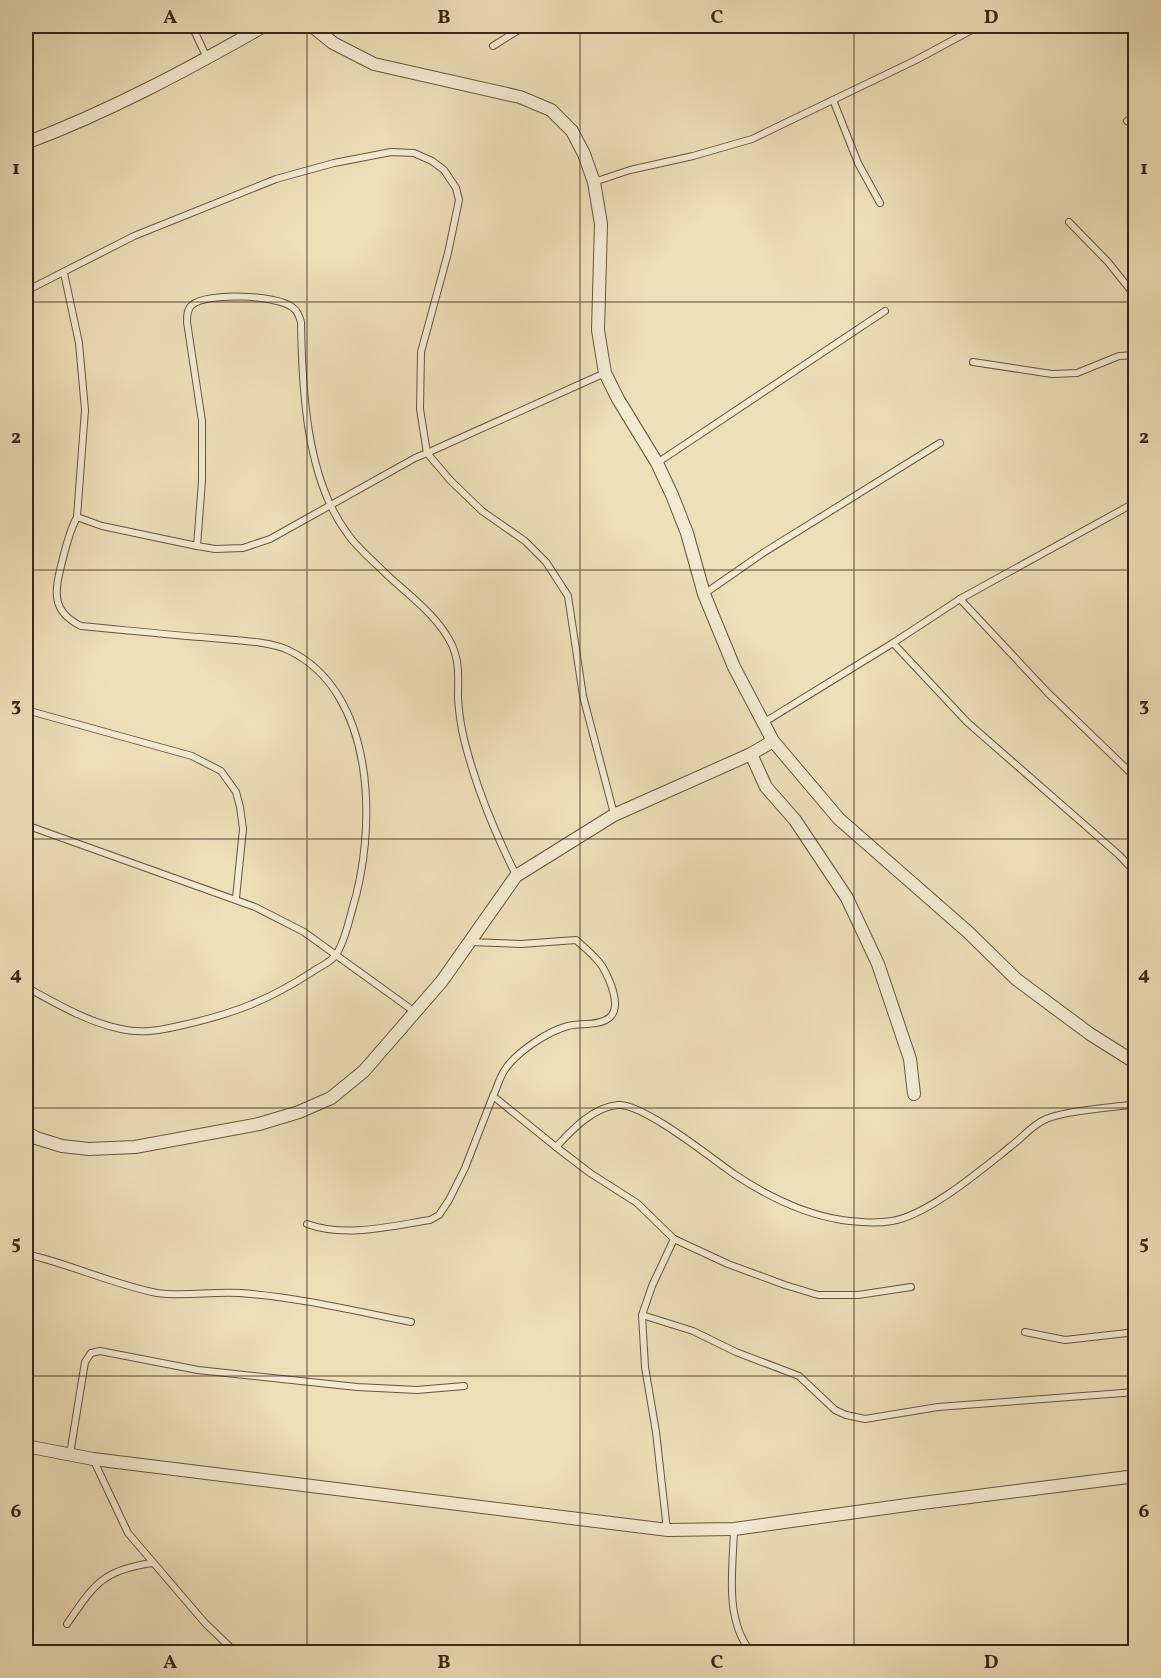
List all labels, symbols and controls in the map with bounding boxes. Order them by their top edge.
text: A [163,4,177,32]
text: B [437,4,451,32]
text: C [711,4,724,32]
text: D [984,4,998,32]
text: 1 [12,155,20,183]
text: 1 [1140,155,1148,183]
text: 2 [11,424,21,452]
text: 2 [1139,424,1149,452]
text: 3 [11,692,21,720]
text: 3 [1139,692,1149,720]
text: 4 [10,961,22,989]
text: 4 [1138,961,1150,989]
text: 5 [11,1230,21,1258]
text: 5 [1139,1230,1149,1258]
text: 6 [11,1498,22,1526]
text: 6 [1139,1498,1150,1526]
text: A [163,1649,177,1677]
text: B [437,1649,451,1677]
text: C [711,1649,724,1677]
text: D [984,1649,998,1677]

